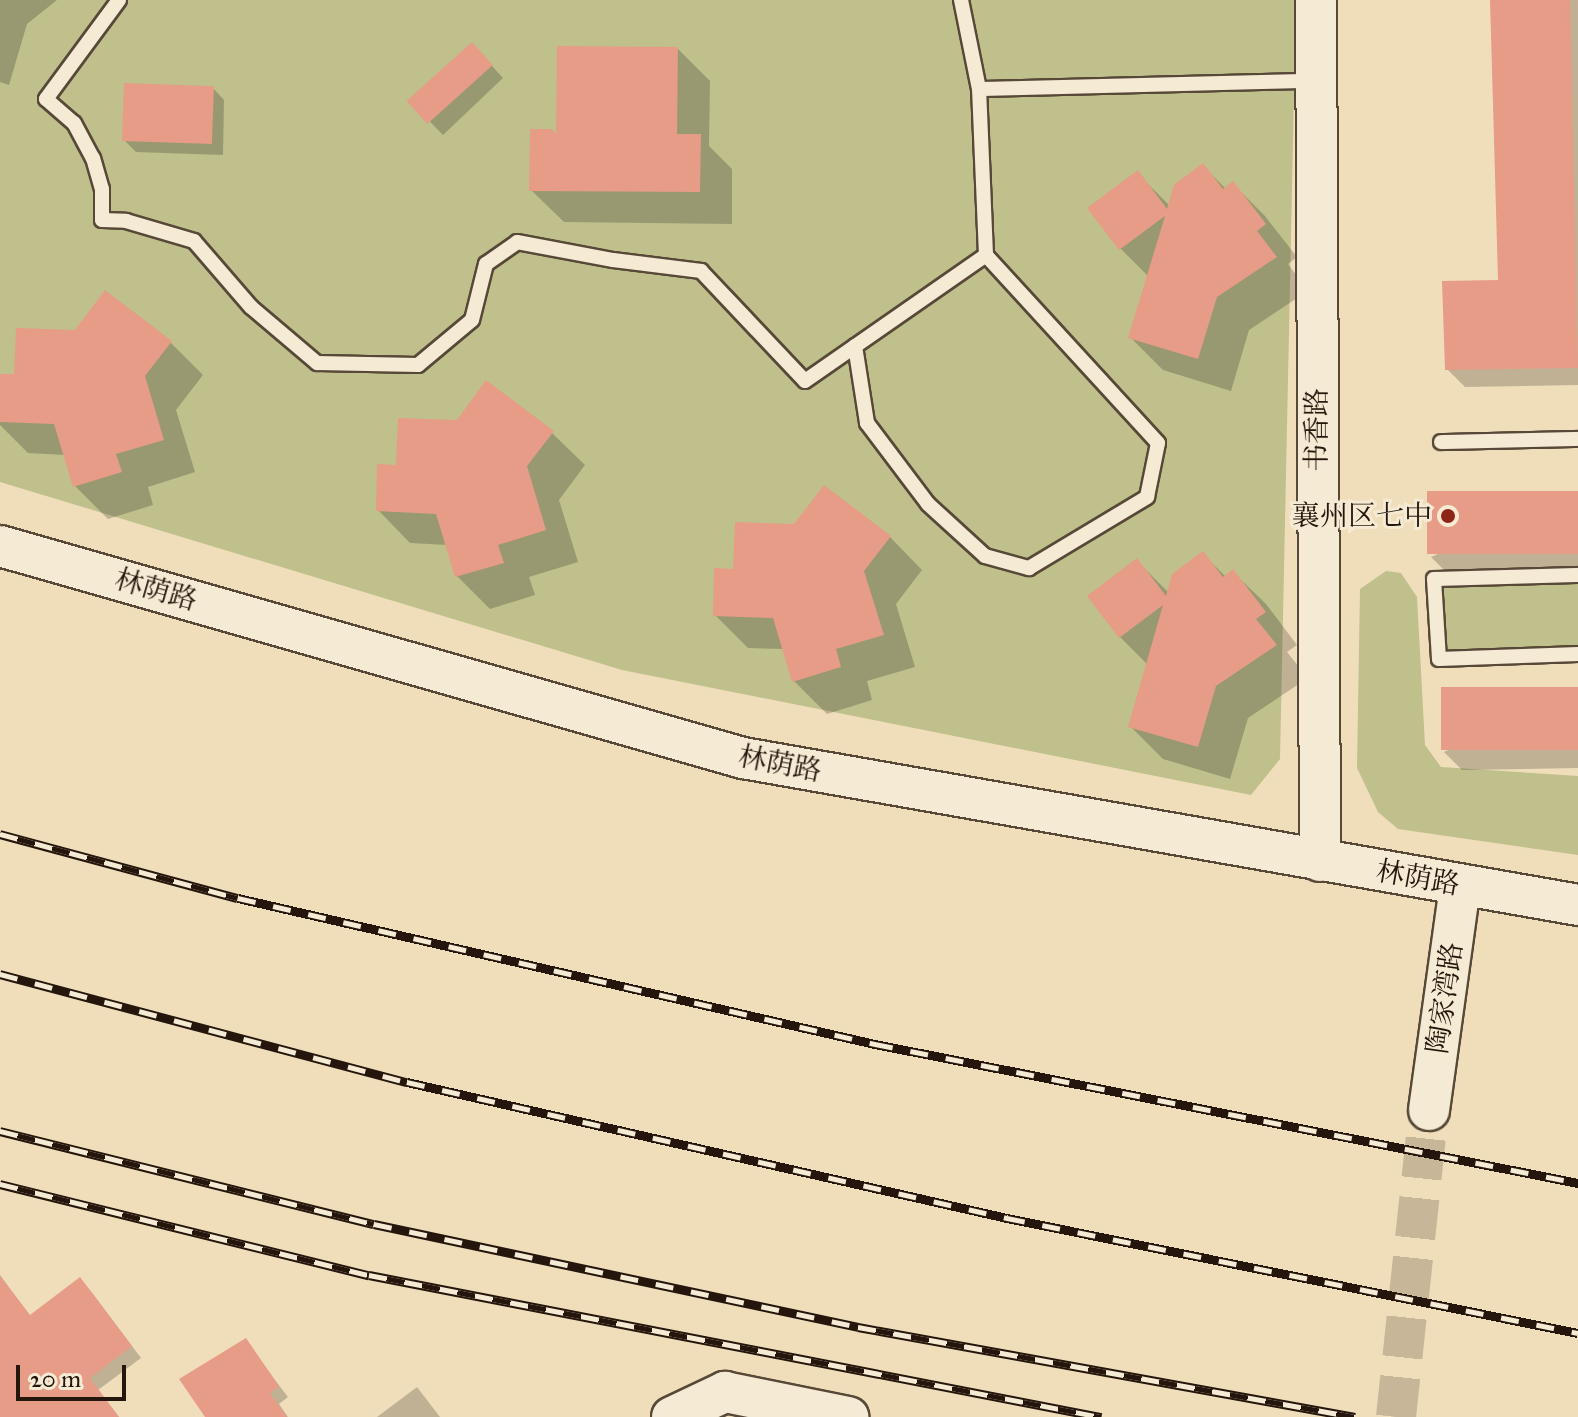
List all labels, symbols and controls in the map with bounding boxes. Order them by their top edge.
street label: 书香路 [1300,388,1334,472]
place label: 襄州区七中 [1292,499,1432,533]
marker: 襄州区七中 [1439,507,1457,525]
street label: 林荫路 [111,562,201,618]
street label: 林荫路 [736,739,824,789]
street label: 林荫路 [1374,854,1462,902]
street label: 陶家湾路 [1421,940,1469,1056]
scale bar [20,1349,130,1399]
text: 20 m [30,1364,81,1394]

